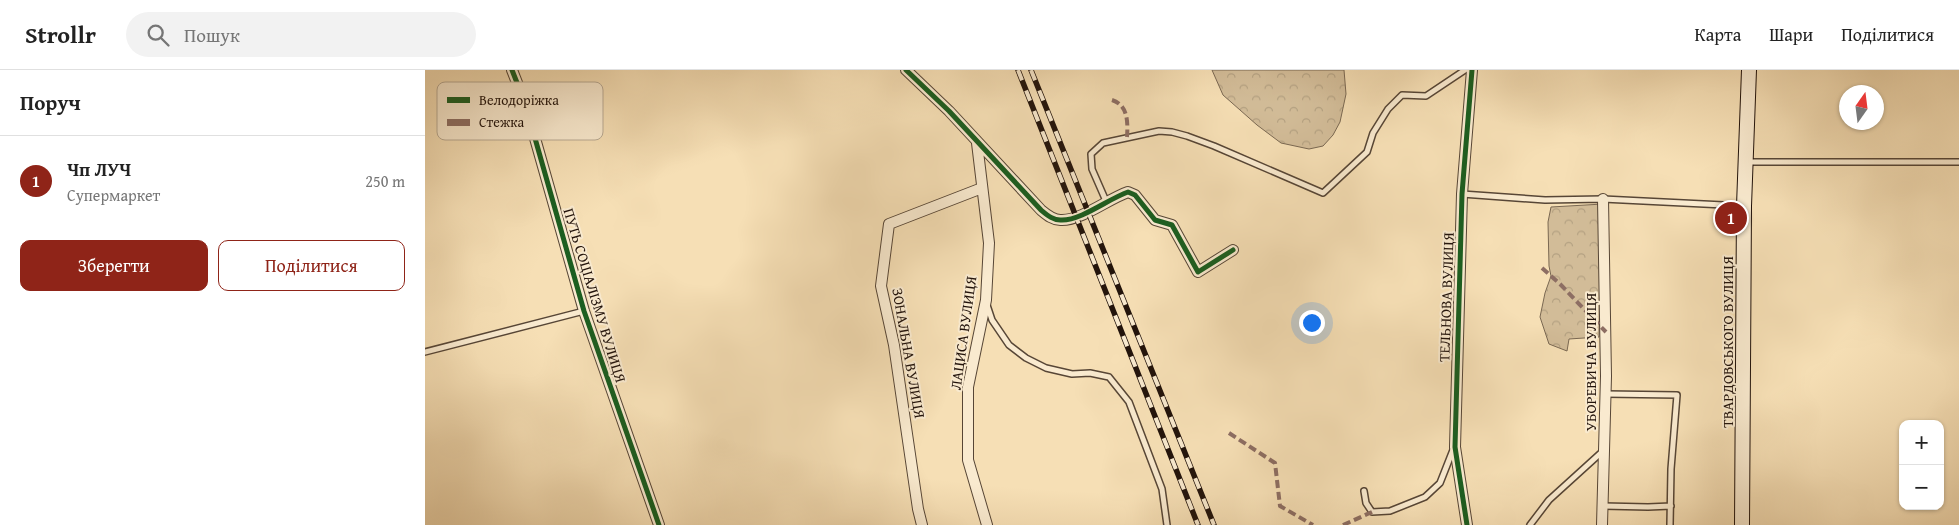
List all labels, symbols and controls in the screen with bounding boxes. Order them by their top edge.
search box [126,12,476,57]
text: Strollr [25,17,96,52]
icon: search [144,21,172,49]
text: Пошук [184,21,240,49]
text: Карта [1695,21,1741,48]
text: Шари [1769,21,1813,48]
text: Поділитися [1841,21,1934,48]
legend [437,82,603,140]
north arrow [1839,85,1884,130]
text: Поруч [20,87,81,118]
text: Велодоріжка [479,90,559,110]
text: Стежка [479,112,525,132]
text: Чп ЛУЧ [67,155,131,183]
text: 1 [32,169,40,193]
text: 250 m [365,169,405,193]
text: Супермаркет [67,183,160,207]
pin: 1 [1715,199,1747,237]
street label: ПУТЬ СОЦІАЛІЗМУ ВУЛИЦЯ [558,205,632,385]
street label: ТЕЛЬНОВА ВУЛИЦЯ [1433,232,1459,362]
button: Зберегти [20,240,208,291]
button: Поділитися [218,240,405,291]
street label: ТВАРДОВСЬКОГО ВУЛИЦЯ [1717,256,1738,428]
street label: ЛАЦИСА ВУЛИЦЯ [945,275,981,391]
street label: ЗОНАЛЬНА ВУЛИЦЯ [887,286,931,420]
street label: УБОРЕВИЧА ВУЛИЦЯ [1580,293,1601,431]
your location [1299,310,1325,336]
map controls [1899,420,1944,510]
button: + [1899,420,1944,465]
button: − [1899,465,1944,510]

